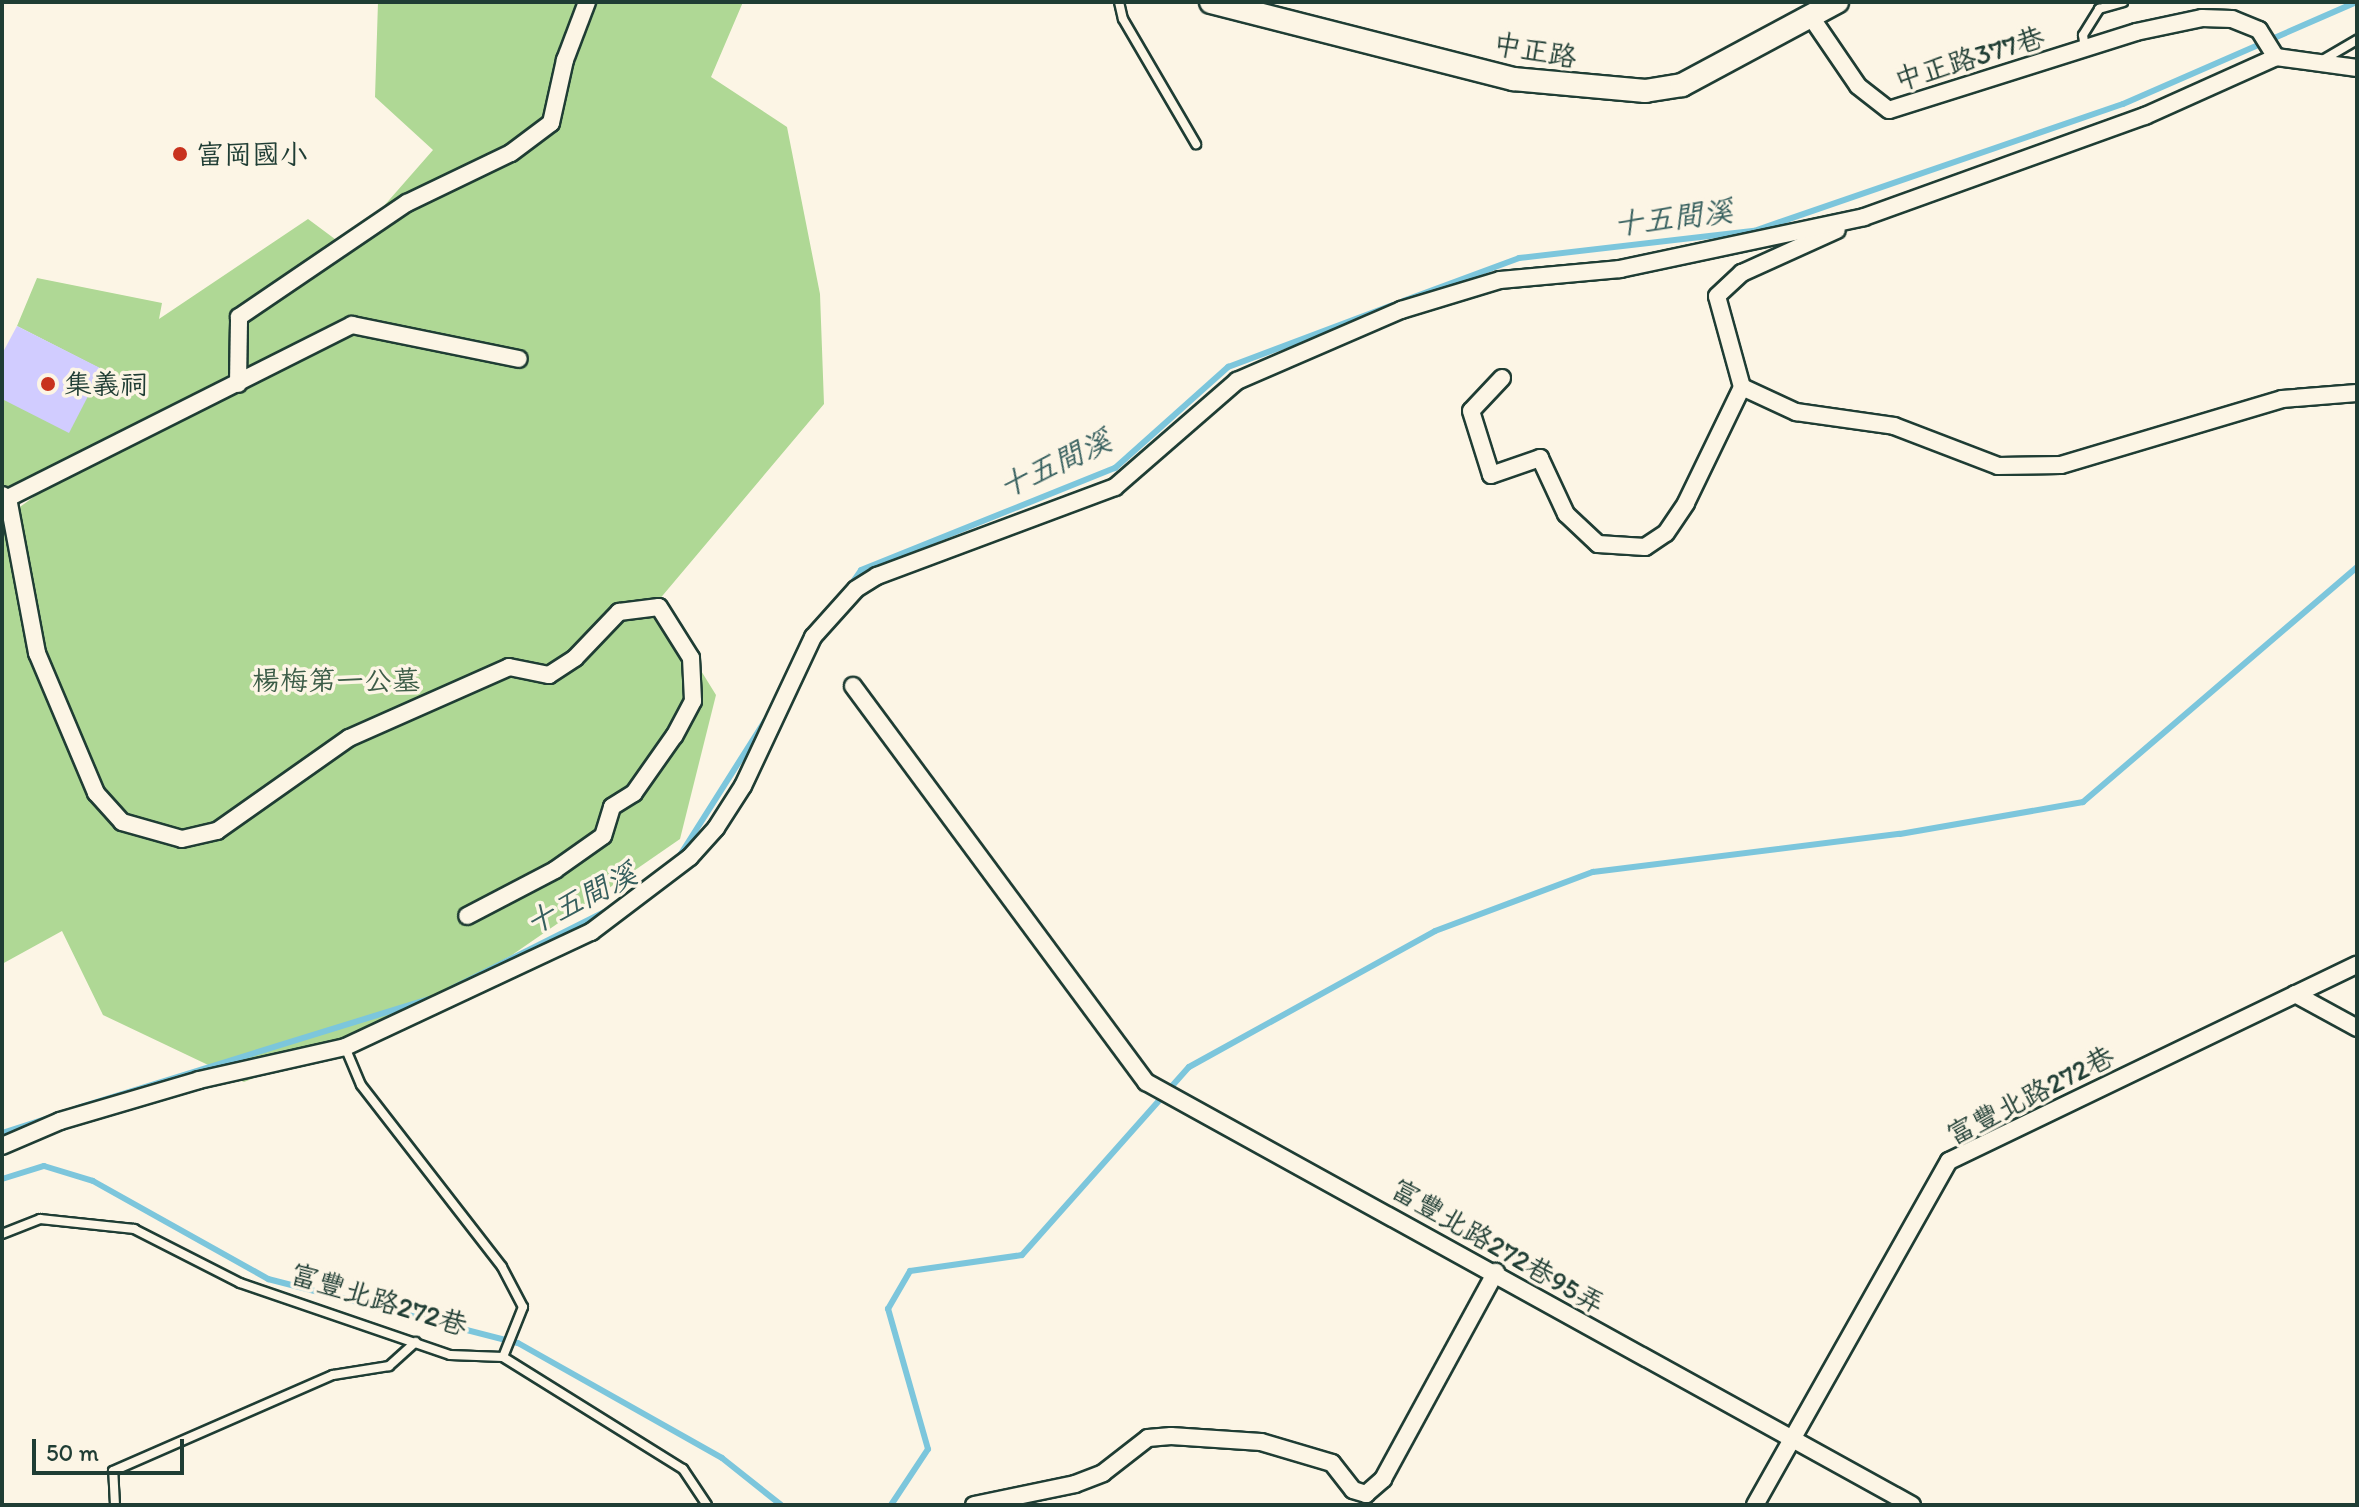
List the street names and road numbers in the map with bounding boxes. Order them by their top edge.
street label: 中正路377巷 [1890,19,2048,97]
street label: 中正路 [1491,26,1579,74]
street label: 富豐北路272巷 [1941,1038,2119,1152]
street label: 富豐北路272巷95弄 [1385,1171,1611,1321]
street label: 富豐北路272巷 [286,1256,472,1342]

